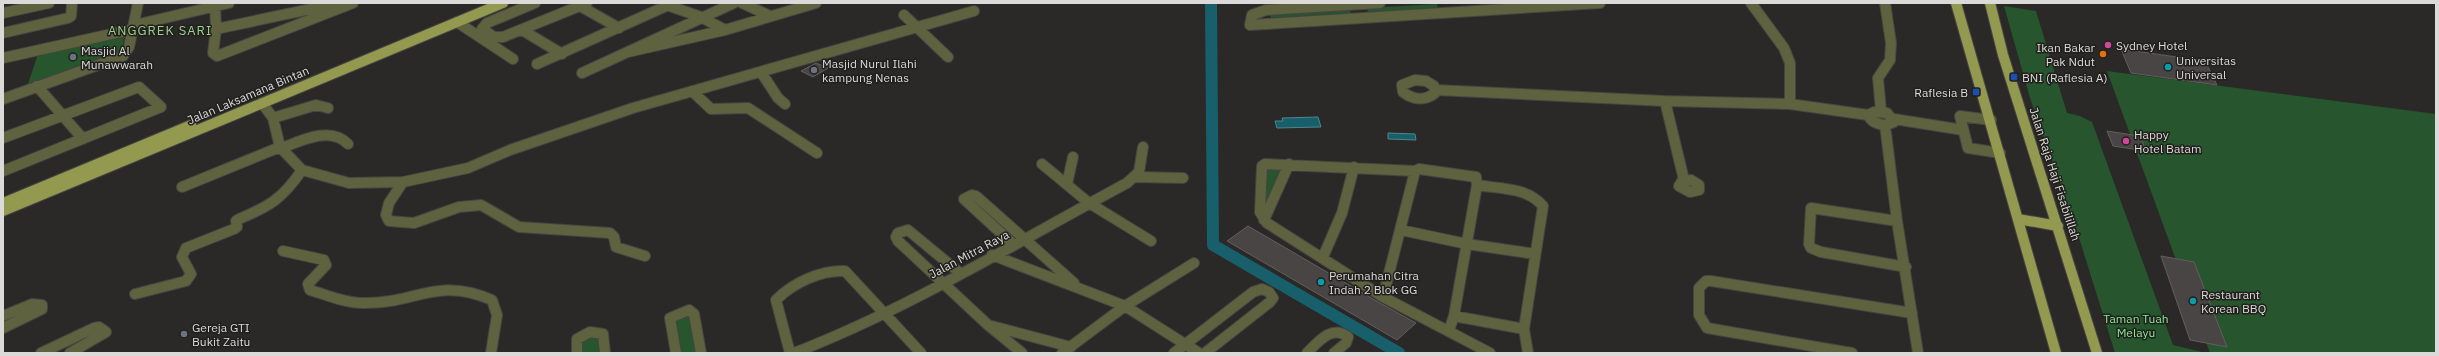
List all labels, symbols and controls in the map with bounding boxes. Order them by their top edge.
district label: ANGGREK SARI [108,22,212,39]
place label: Sydney Hotel [2116,38,2187,53]
place label: Ikan Bakar Pak Ndut [2037,40,2096,69]
marker: Sydney Hotel [2103,40,2113,50]
place label: Masjid Al Munawwarah [81,43,153,72]
marker: Ikan Bakar Pak Ndut [2098,49,2108,59]
marker: Masjid Al Munawwarah [68,52,78,62]
place label: Universitas Universal [2176,53,2236,82]
place label: Masjid Nurul Ilahi kampung Nenas [822,56,917,85]
marker: Universitas Universal [2163,62,2173,72]
street label: Jalan Laksamana Bintan [185,63,311,127]
marker: Masjid Nurul Ilahi kampung Nenas [809,65,819,75]
place label: BNI (Raflesia A) [2022,70,2107,85]
marker: BNI (Raflesia A) [2009,72,2019,82]
place label: Raflesia B [1914,85,1968,100]
marker: Raflesia B [1971,87,1981,97]
street label: Jalan Raja Haji Fisabilillah [2026,105,2084,243]
place label: Happy Hotel Batam [2134,127,2201,156]
marker: Happy Hotel Batam [2121,136,2131,146]
street label: Jalan Mitra Raya [926,226,1012,281]
place label: Perumahan Citra Indah 2 Blok GG [1329,268,1420,297]
marker: Perumahan Citra Indah 2 Blok GG [1316,277,1326,287]
place label: Restaurant Korean BBQ [2201,287,2266,316]
marker: Restaurant Korean BBQ [2188,296,2198,306]
park label: Taman Tuah Melayu [2103,311,2169,340]
place label: Gereja GTI Bukit Zaitu [192,320,250,349]
marker: Gereja GTI Bukit Zaitu [179,329,189,339]

